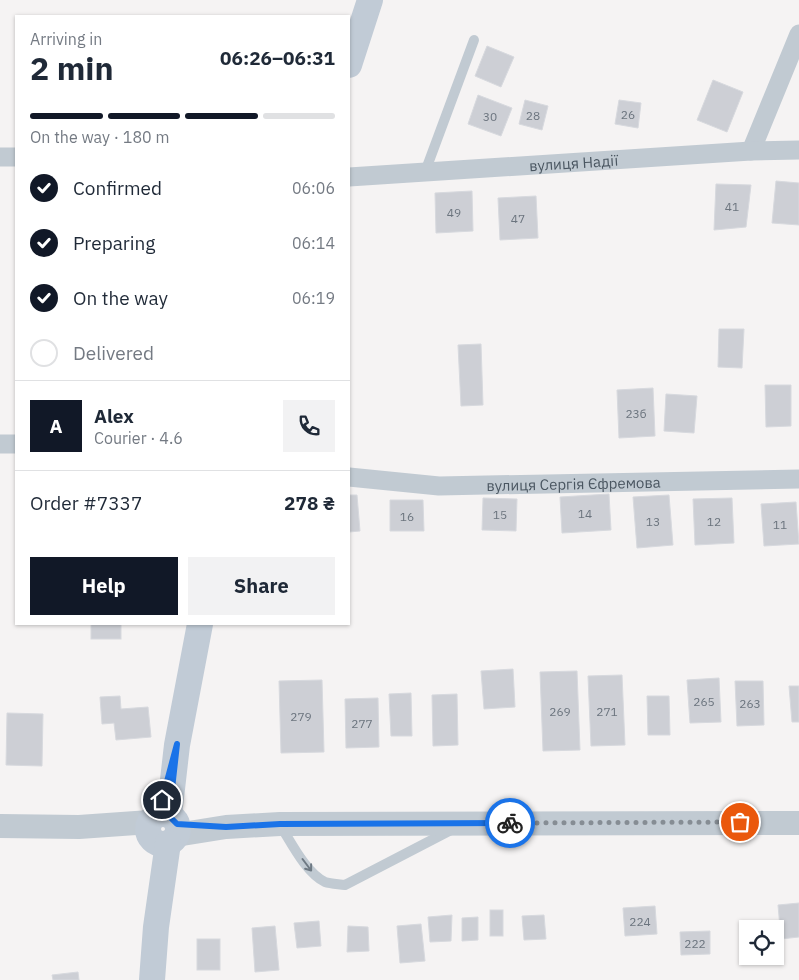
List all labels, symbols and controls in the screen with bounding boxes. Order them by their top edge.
text: Arriving in [30,29,102,49]
text: 06:26–06:31 [220,46,335,70]
text: 2 min [30,47,114,89]
house number: 26 [621,107,635,122]
house number: 28 [526,108,540,123]
house number: 30 [483,109,497,124]
text: On the way · 180 m [30,127,169,147]
street label: вулиця Надії [528,150,619,175]
icon: check [30,174,58,202]
text: Confirmed [73,176,162,200]
text: 06:06 [292,178,335,198]
house number: 41 [725,199,739,214]
house number: 49 [447,205,461,220]
house number: 47 [511,211,525,226]
icon: check [30,229,58,257]
text: Preparing [73,231,155,255]
text: 06:14 [292,233,335,253]
icon: check [30,284,58,312]
text: On the way [73,286,168,310]
text: 06:19 [292,288,335,308]
text: Delivered [73,341,154,365]
button: phone [283,400,335,452]
text: Alex [94,404,134,428]
house number: 23б [625,406,647,421]
text: A [49,414,63,438]
text: Courier · 4.6 [94,428,183,448]
street label: вулиця Сергія Єфремова [486,472,661,495]
text: Order #7337 [30,491,142,515]
text: 278 ₴ [284,491,335,515]
house number: 14 [578,506,592,521]
house number: 15 [493,507,507,522]
house number: 16 [400,509,414,524]
house number: 13 [646,514,660,529]
house number: 12 [707,514,721,529]
house number: 11 [773,517,787,532]
button: Help [30,557,178,615]
button: Share [188,557,335,615]
house number: 265 [693,694,715,709]
house number: 263 [739,696,761,711]
house number: 269 [549,704,571,719]
house number: 271 [596,704,618,719]
house number: 279 [290,709,312,724]
house number: 277 [351,716,373,731]
pin [141,779,183,821]
icon: home [148,786,176,814]
courier [485,798,535,848]
pin [719,801,761,843]
icon: bag [726,808,754,836]
icon: bike [496,809,524,837]
one-way arrow [301,858,312,871]
house number: 224 [629,914,651,929]
map controls [739,920,784,965]
button: locate [739,920,784,965]
house number: 222 [684,936,706,951]

